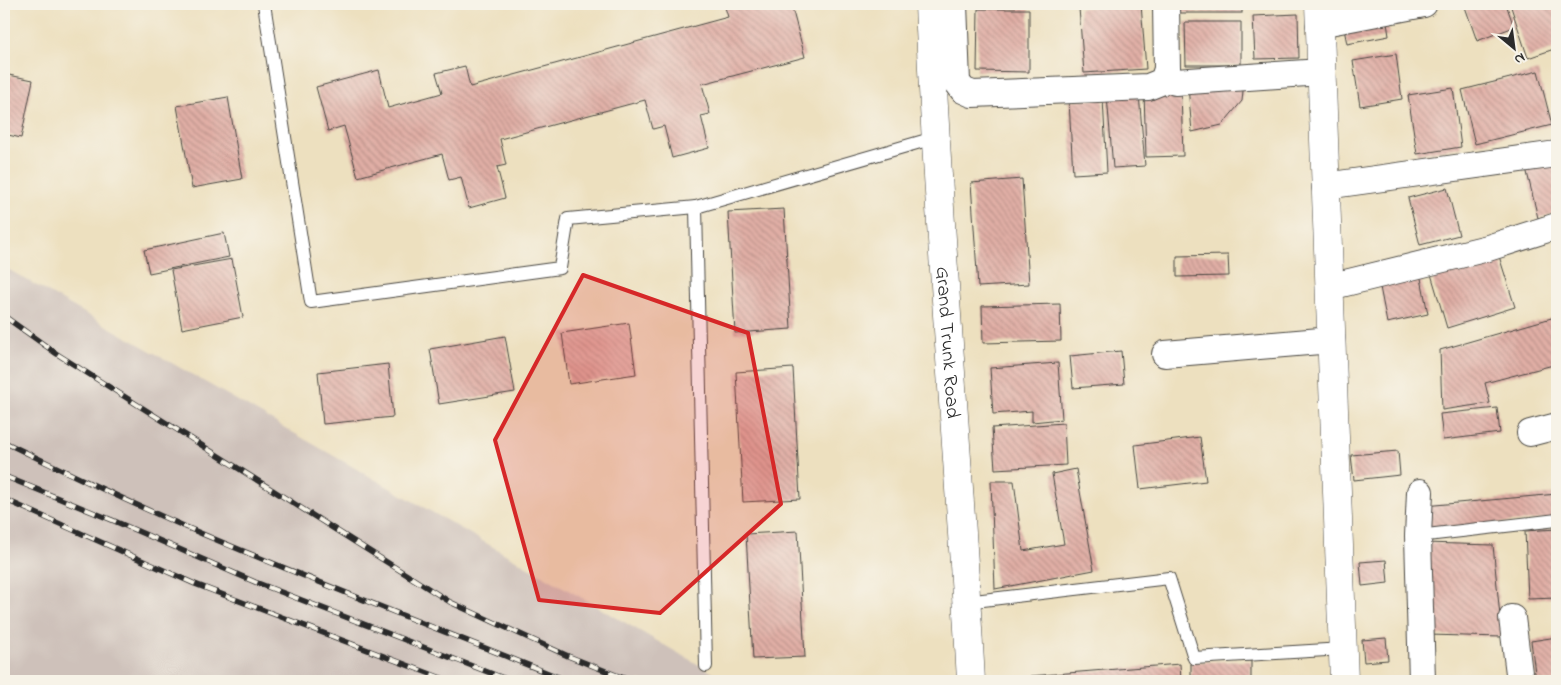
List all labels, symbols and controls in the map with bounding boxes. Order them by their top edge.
north arrow [1488,22,1538,72]
text: N [1510,47,1529,70]
street label: Grand Trunk Road [927,266,966,419]

